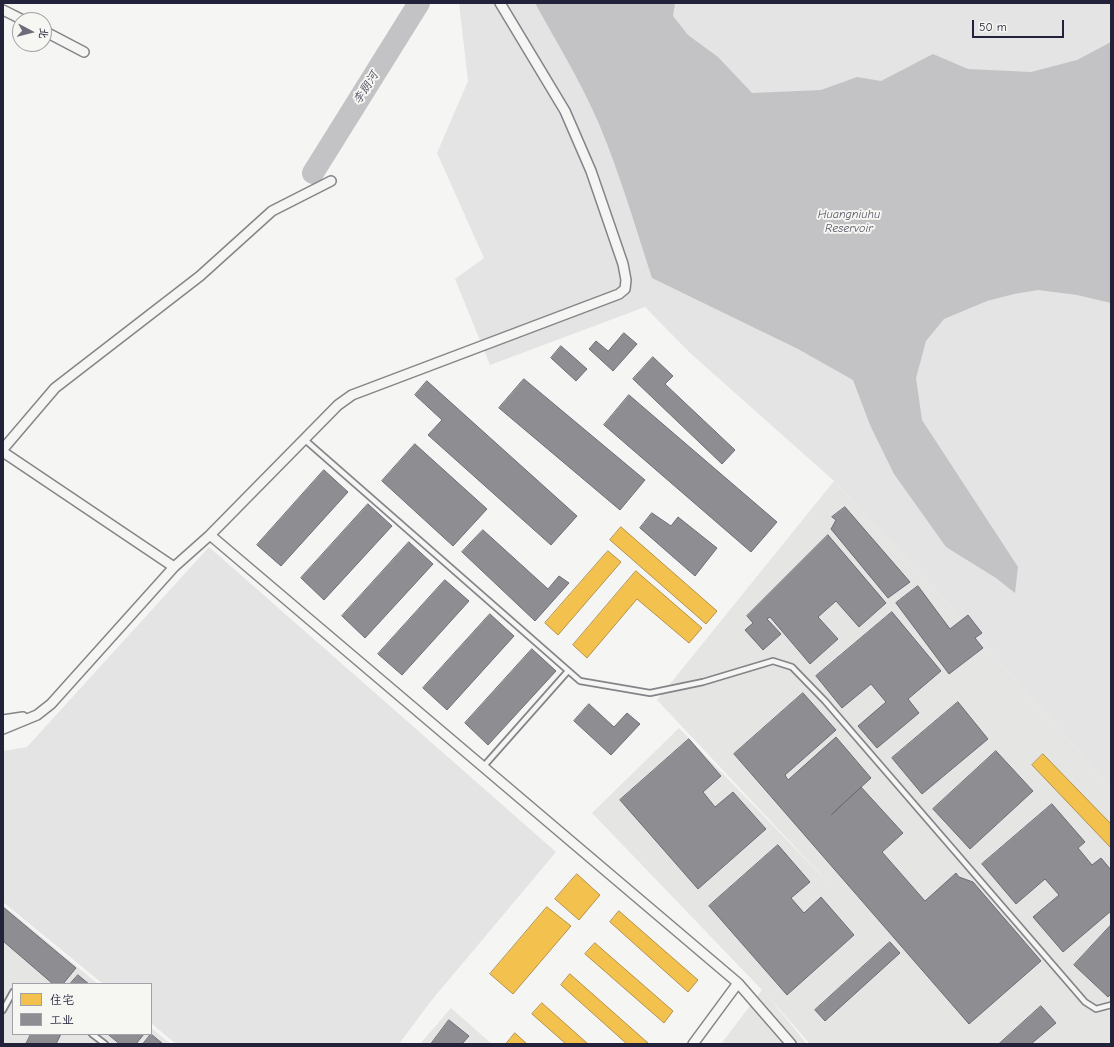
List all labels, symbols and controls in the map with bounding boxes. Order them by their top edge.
north arrow [12,12,52,52]
scale bar [974,12,1066,38]
text: 50 m [979,20,1007,34]
text: 北 [36,27,51,40]
water label: 李朗河 [350,69,382,107]
water label: Huangniuhu Reservoir [818,208,880,236]
legend [12,983,152,1035]
text: 住宅 [50,993,74,1007]
text: 工业 [50,1013,74,1027]

